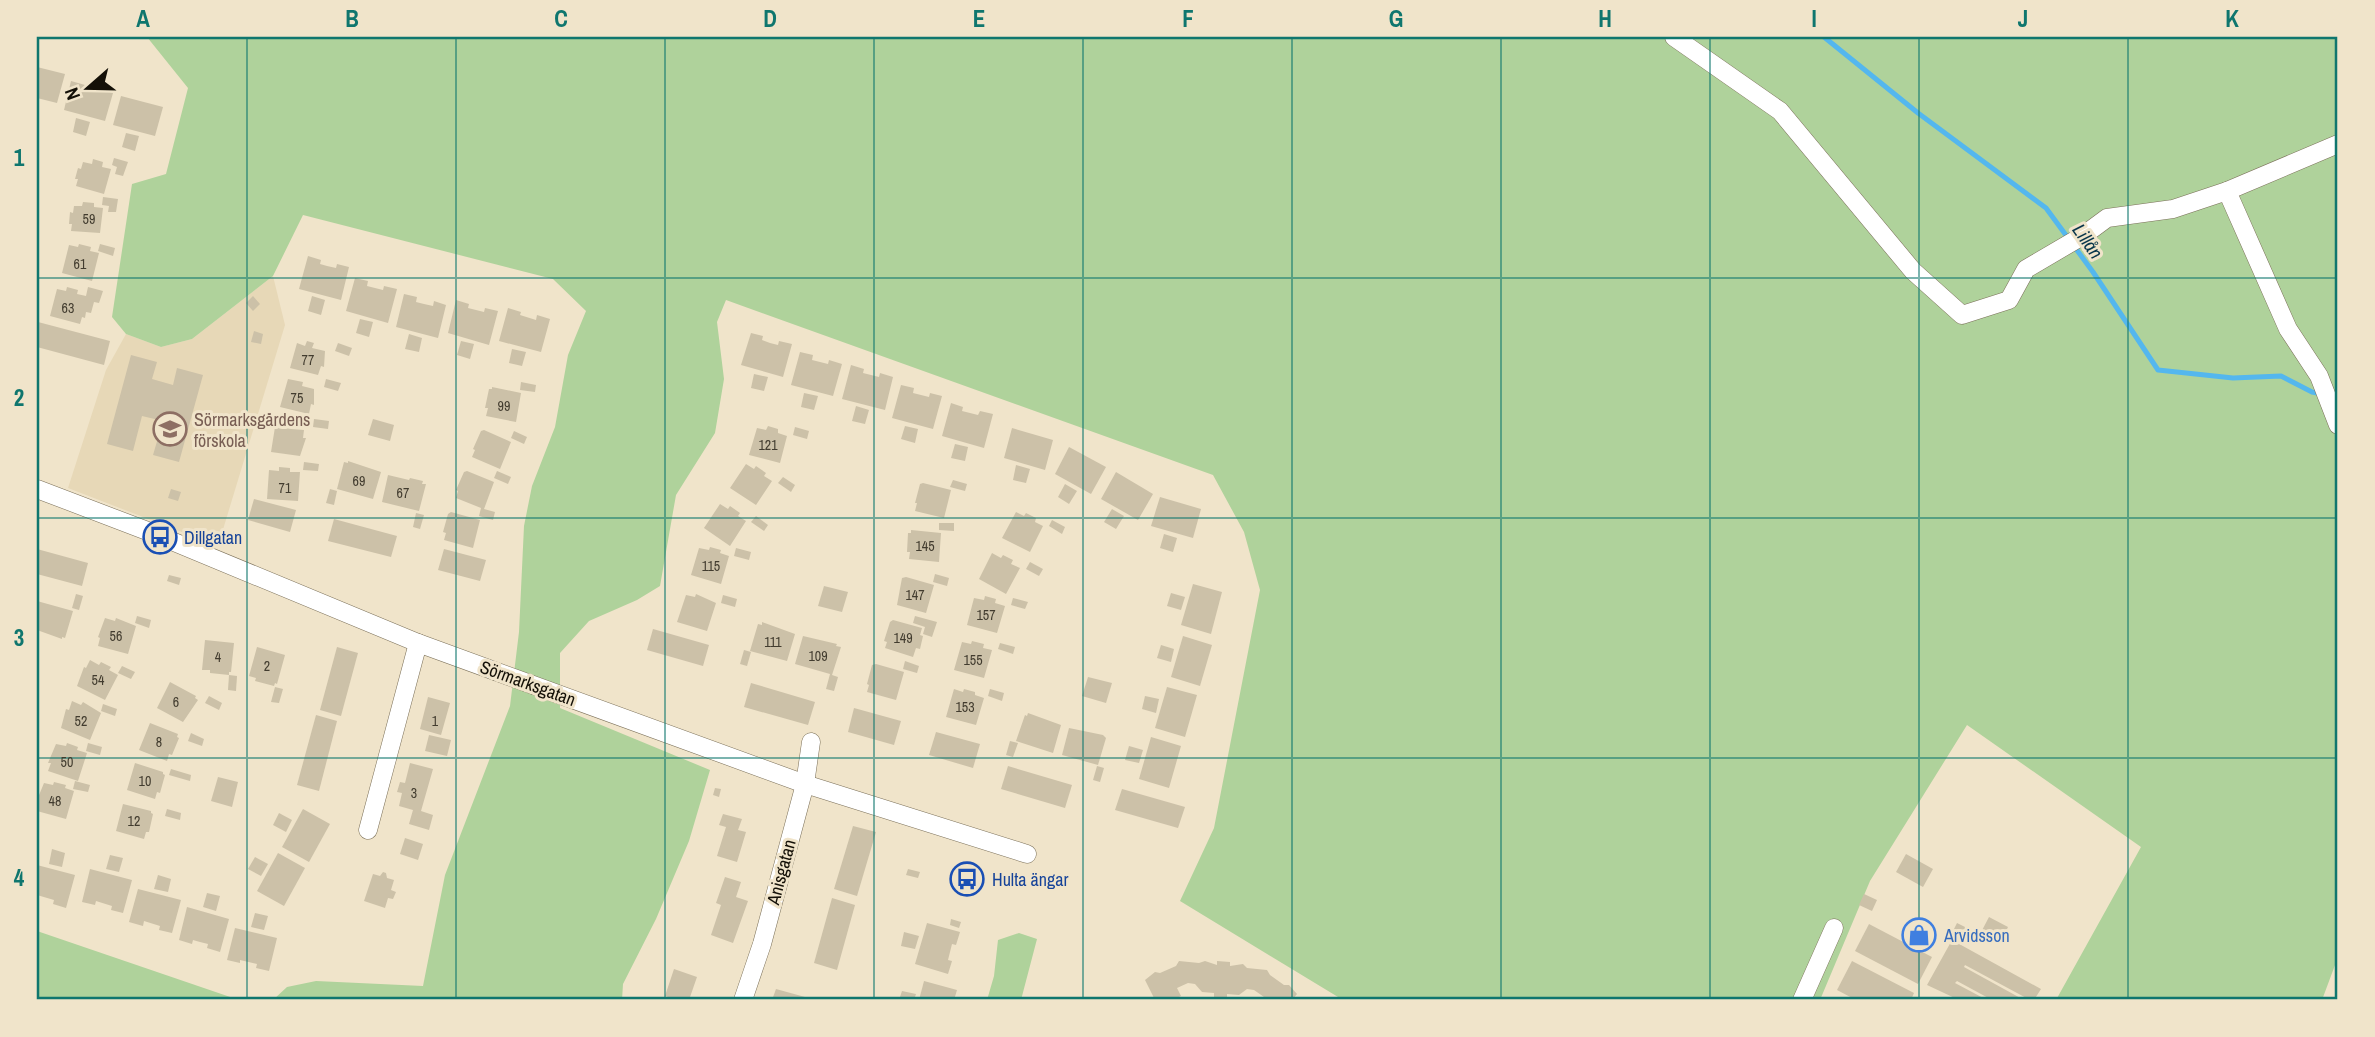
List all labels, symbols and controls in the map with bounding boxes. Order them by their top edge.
text: A [136,3,150,34]
text: B [345,3,359,34]
text: C [554,3,568,34]
text: D [763,3,777,34]
text: E [973,3,985,34]
text: F [1182,3,1194,34]
text: G [1389,3,1403,34]
text: H [1598,3,1612,34]
text: I [1811,3,1817,34]
text: J [2018,3,2028,34]
text: K [2225,3,2239,34]
north arrow [52,52,122,122]
text: N [58,84,86,104]
text: 1 [14,142,25,173]
house number: 59 [83,210,95,228]
water label: Lillån [2067,218,2109,264]
house number: 61 [74,255,87,273]
house number: 63 [62,299,74,317]
house number: 77 [302,351,314,369]
text: 2 [14,382,24,413]
house number: 75 [291,389,303,407]
house number: 99 [498,397,510,415]
place label: Sörmarksgårdens förskola [194,407,310,453]
school or university icon: Sörmarksgårdens förskola [151,410,189,448]
house number: 121 [758,436,778,454]
house number: 69 [353,472,365,490]
house number: 71 [279,479,292,497]
house number: 67 [397,484,409,502]
bus stop icon: Dillgatan [141,518,179,556]
place label: Dillgatan [184,525,242,550]
house number: 145 [915,537,935,555]
house number: 115 [702,557,720,575]
house number: 147 [905,586,925,604]
house number: 157 [976,606,996,624]
text: 3 [14,622,24,653]
house number: 56 [110,627,122,645]
house number: 149 [893,629,913,647]
house number: 111 [764,633,782,651]
house number: 109 [808,647,828,665]
house number: 4 [215,648,222,666]
house number: 155 [963,651,983,669]
street label: Sörmarksgatan [477,654,579,712]
house number: 2 [264,657,270,675]
house number: 54 [92,671,105,689]
house number: 6 [173,693,179,711]
house number: 153 [955,698,975,716]
house number: 52 [75,712,87,730]
house number: 1 [432,712,439,730]
house number: 8 [156,733,162,751]
house number: 50 [61,753,73,771]
house number: 10 [139,772,151,790]
house number: 3 [411,784,417,802]
house number: 48 [49,792,61,810]
house number: 12 [128,812,140,830]
street label: Anisgatan [760,837,802,908]
bus stop icon: Hulta ängar [948,860,986,898]
text: 4 [14,862,25,893]
place label: Hulta ängar [992,867,1068,892]
shop icon: Arvidsson [1900,916,1938,954]
place label: Arvidsson [1943,923,2010,948]

